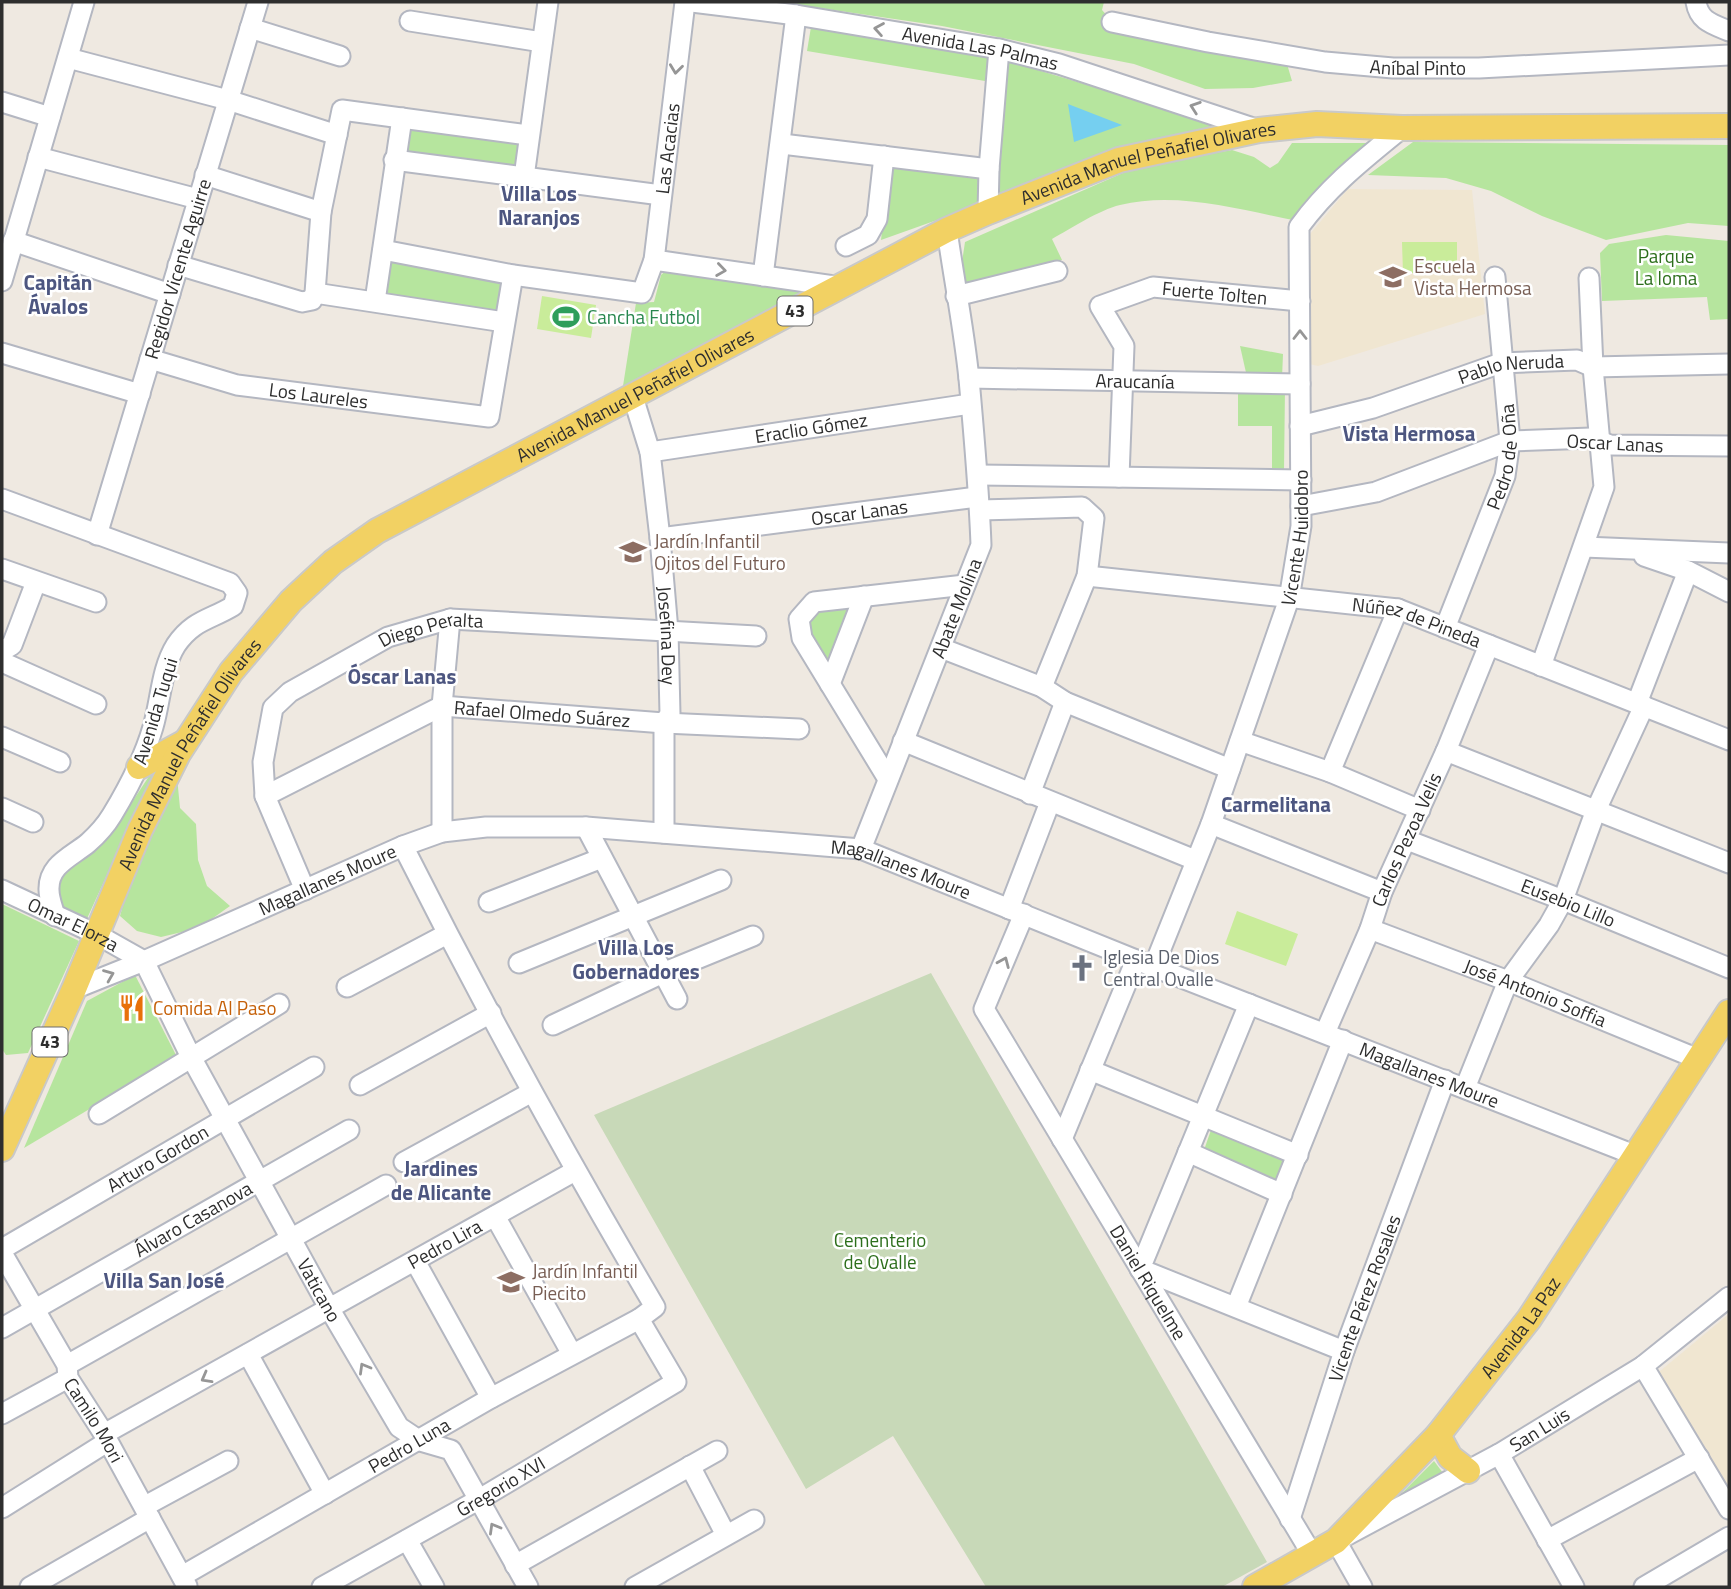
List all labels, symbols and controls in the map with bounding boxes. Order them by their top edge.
street label: Avenida Las Palmas [900,18,1062,77]
one-way arrow [873,22,885,37]
street label: Aníbal Pinto [1369,51,1466,82]
one-way arrow [669,64,684,75]
street label: Las Acacias [647,101,687,196]
one-way arrow [1189,101,1201,115]
street label: Avenida Manuel Peñafiel Olivares [1016,113,1277,212]
street label: Regidor Vicente Aguirre [136,175,218,363]
district label: Villa Los Naranjos [498,177,580,233]
park label: Parque La loma [1635,241,1698,292]
place label: Escuela Vista Hermosa [1414,251,1532,302]
one-way arrow [715,262,727,277]
school or university icon: Escuela Vista Hermosa [1378,262,1408,292]
district label: Capitán Ávalos [24,266,92,322]
street label: Fuerte Tolten [1161,273,1269,312]
road number: 43 [778,296,812,326]
sports icon: Cancha Futbol [551,302,581,332]
place label: Cancha Futbol [587,302,700,331]
street label: Avenida Manuel Peñafiel Olivares [511,319,759,469]
one-way arrow [1292,330,1308,340]
street label: Pablo Neruda [1454,346,1565,391]
street label: Araucanía [1095,365,1175,396]
street label: Los Laureles [267,374,370,416]
street label: Pedro de Oña [1478,402,1524,514]
street label: Eraclio Gómez [753,405,869,450]
district label: Vista Hermosa [1342,417,1476,449]
street label: Oscar Lanas [1566,425,1664,460]
street label: Vicente Huidobro [1273,469,1315,610]
street label: Oscar Lanas [809,491,909,532]
place label: Jardín Infantil Ojitos del Futuro [654,526,786,577]
school or university icon: Jardín Infantil Ojitos del Futuro [618,537,648,567]
street label: Abate Molina [923,553,989,662]
street label: Josefina Dey [650,585,684,685]
street label: Núñez de Pineda [1351,589,1486,655]
street label: Diego Peralta [372,604,485,654]
street label: Avenida Manuel Peñafiel Olivares [110,631,268,874]
street label: Avenida Tuqui [125,654,185,768]
district label: Óscar Lanas [347,660,457,692]
street label: Rafael Olmedo Suárez [453,692,631,734]
street label: Carlos Pezoa Velis [1363,767,1449,910]
district label: Carmelitana [1221,788,1331,820]
street label: Magallanes Moure [830,832,976,906]
street label: Magallanes Moure [254,836,401,922]
street label: Eusebio Lillo [1517,870,1620,934]
street label: Omar Elorza [23,889,125,958]
district label: Villa Los Gobernadores [572,931,700,987]
place label: Iglesia De Dios Central Ovalle [1103,942,1219,993]
street label: José Antonio Soffia [1460,951,1612,1034]
church icon: Iglesia De Dios Central Ovalle [1067,953,1097,983]
one-way arrow [995,956,1009,968]
one-way arrow [102,969,114,983]
restaurant icon: Comida Al Paso [117,993,147,1023]
place label: Comida Al Paso [153,993,276,1022]
road number: 43 [32,1028,68,1056]
street label: Magallanes Moure [1355,1034,1504,1115]
street label: Arturo Gordon [101,1117,214,1199]
district label: Jardines de Alicante [391,1152,491,1208]
street label: Álvaro Casanova [128,1173,258,1264]
street label: Vicente Pérez Rosales [1320,1210,1408,1385]
street label: Pedro Lira [402,1211,487,1276]
street label: Daniel Riquelme [1103,1219,1195,1345]
park label: Cementerio de Ovalle [834,1225,926,1276]
street label: Vaticano [290,1253,349,1327]
place label: Jardín Infantil Piecito [532,1256,638,1307]
district label: Villa San José [103,1264,225,1296]
school or university icon: Jardín Infantil Piecito [496,1267,526,1297]
street label: Avenida La Paz [1473,1270,1567,1384]
one-way arrow [359,1363,372,1376]
one-way arrow [200,1370,213,1383]
street label: Camilo Mori [57,1371,132,1467]
street label: San Luis [1503,1399,1575,1459]
street label: Pedro Luna [362,1409,456,1480]
street label: Gregorio XVI [451,1448,550,1523]
one-way arrow [489,1522,502,1535]

